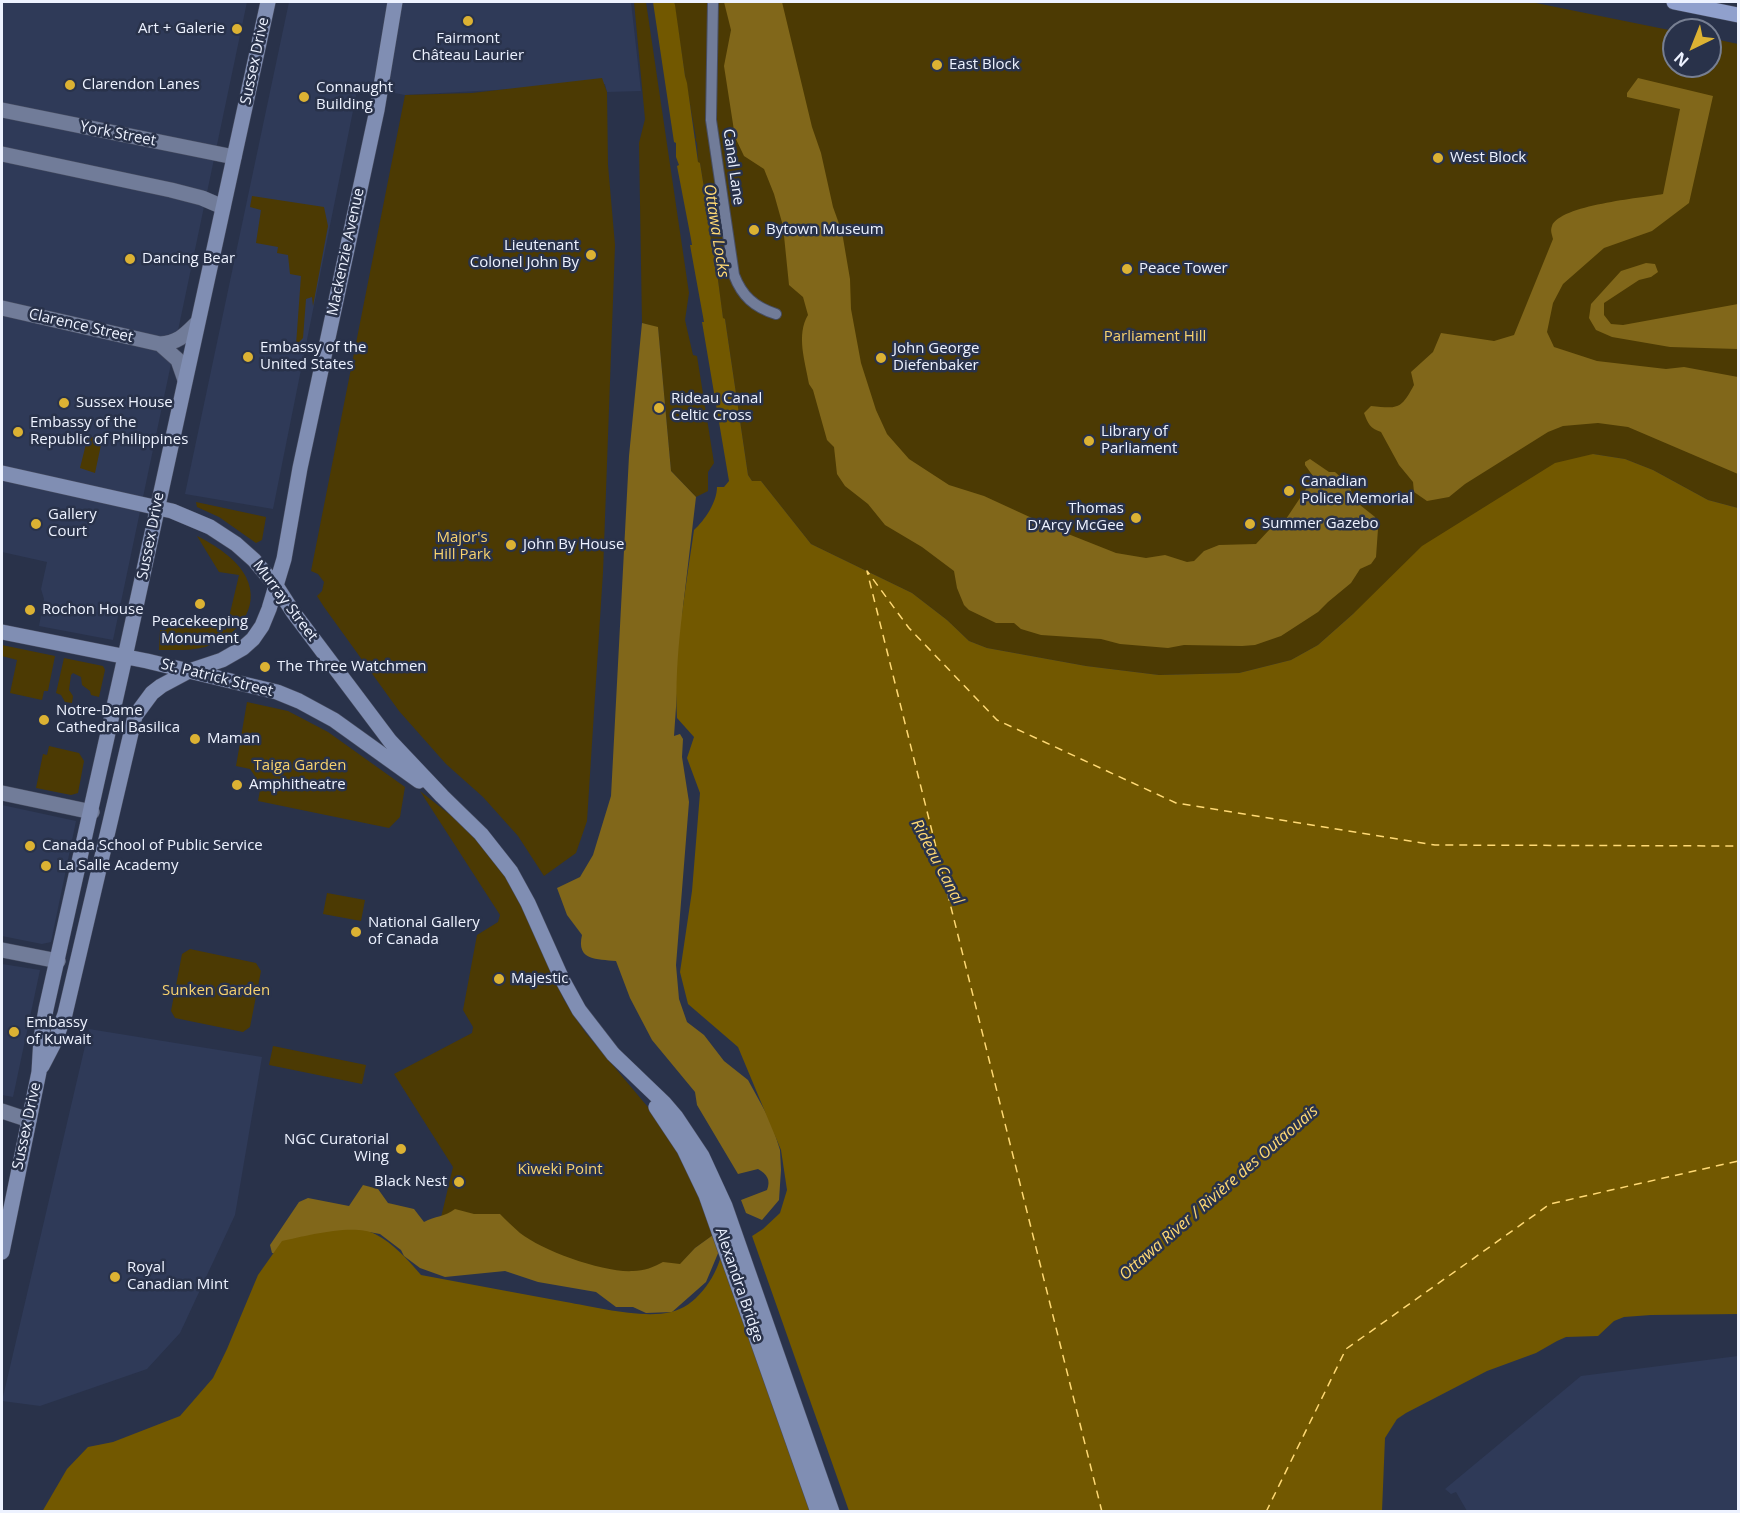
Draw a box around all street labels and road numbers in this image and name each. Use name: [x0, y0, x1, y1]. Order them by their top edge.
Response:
street label: Sussex Drive: [237, 16, 273, 106]
street label: York Street: [78, 118, 158, 150]
street label: Canal Lane: [719, 128, 747, 206]
street label: Mackenzie Avenue: [324, 187, 368, 317]
street label: Clarence Street: [27, 305, 135, 347]
street label: Sussex Drive: [134, 491, 168, 581]
street label: Murray Street: [249, 557, 321, 645]
street label: St. Patrick Street: [159, 655, 275, 701]
street label: Sussex Drive: [9, 1081, 45, 1171]
street label: Alexandra Bridge: [711, 1225, 767, 1345]

